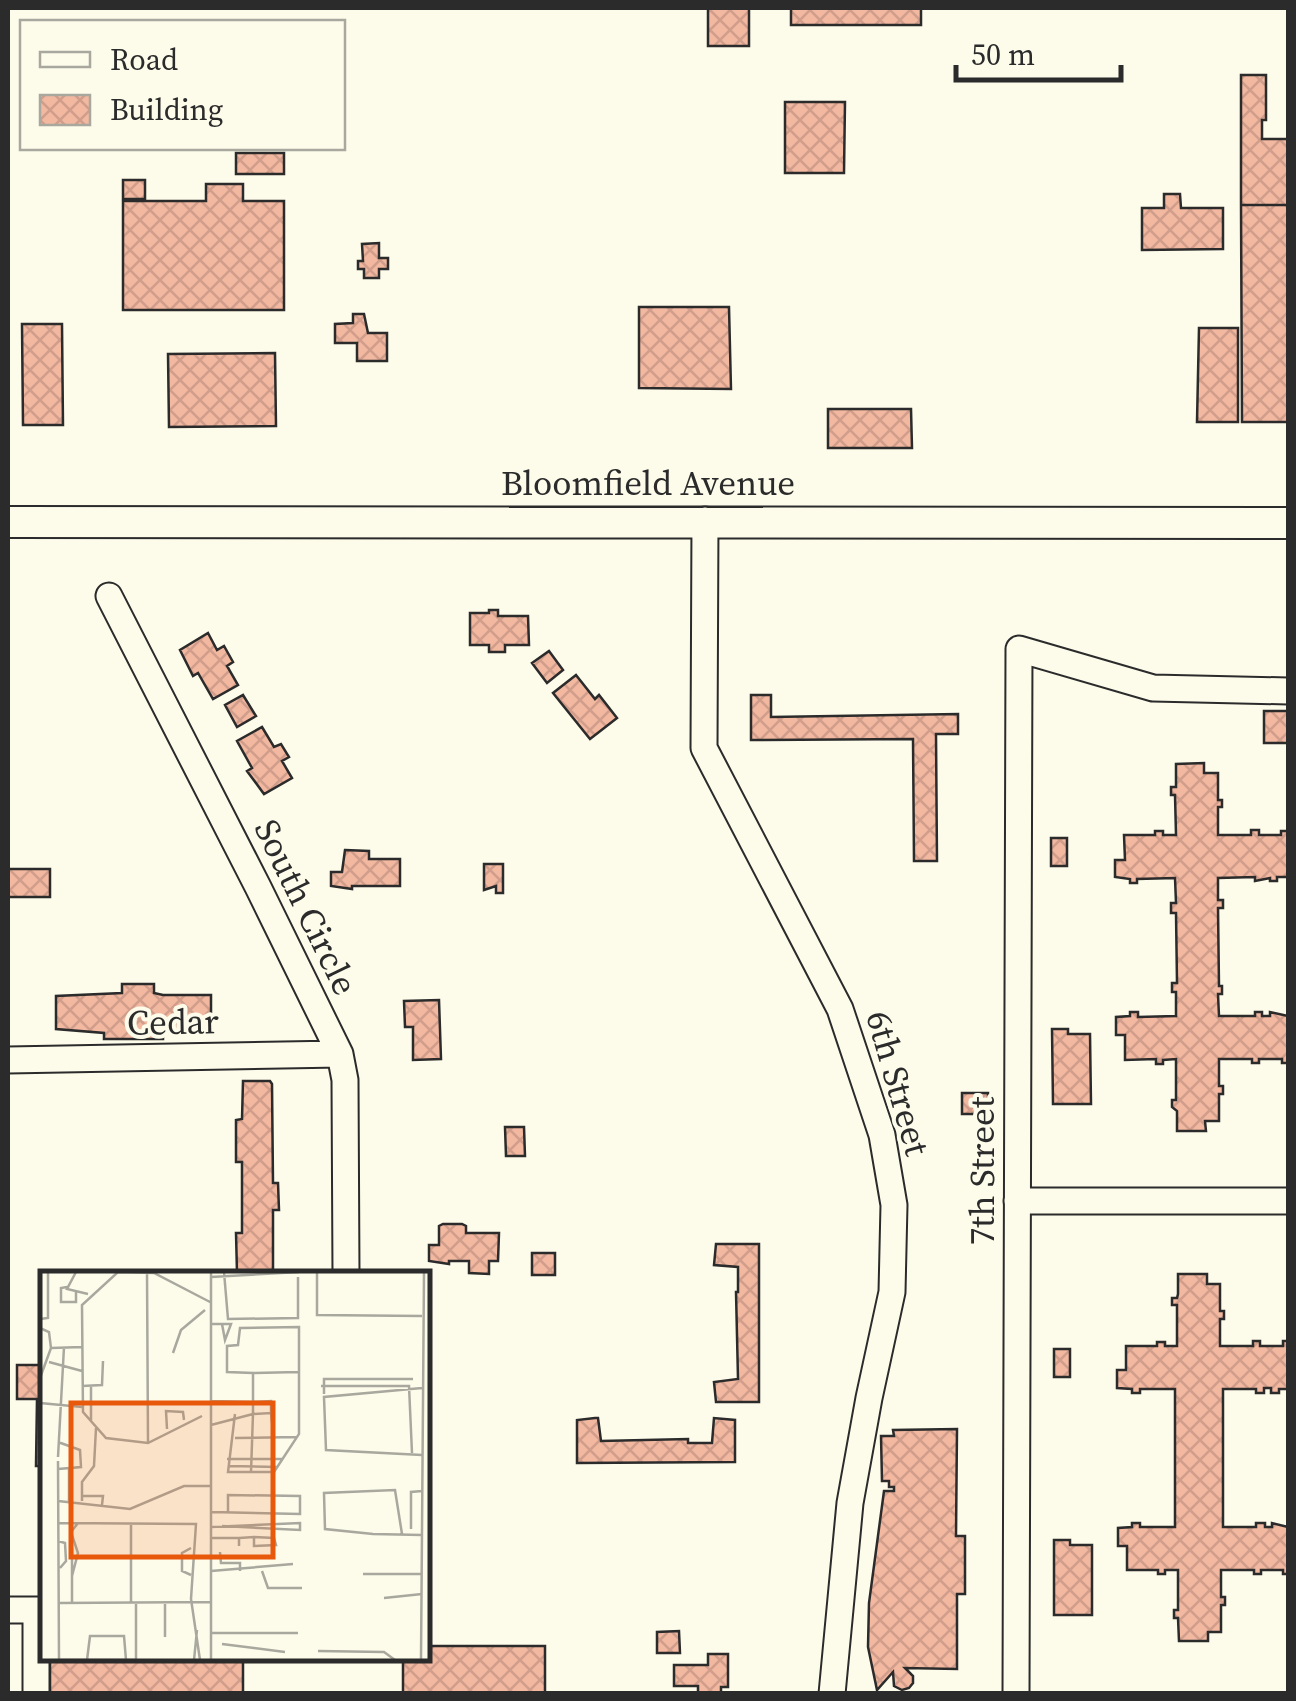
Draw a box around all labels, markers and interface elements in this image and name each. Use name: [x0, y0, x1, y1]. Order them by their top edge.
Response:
legend: [20, 20, 345, 150]
scale bar: [956, 20, 1121, 82]
text: 50 m: [971, 34, 1035, 75]
text: Road: [110, 39, 178, 80]
text: Building: [110, 89, 223, 130]
street label: Bloomfield Avenue: [501, 459, 795, 507]
street label: South Circle: [243, 811, 369, 1003]
street label: Cedar: [127, 997, 220, 1047]
street label: 6th Street: [854, 1005, 942, 1162]
street label: 7th Street: [958, 1096, 1006, 1245]
inset map: [40, 1271, 430, 1661]

